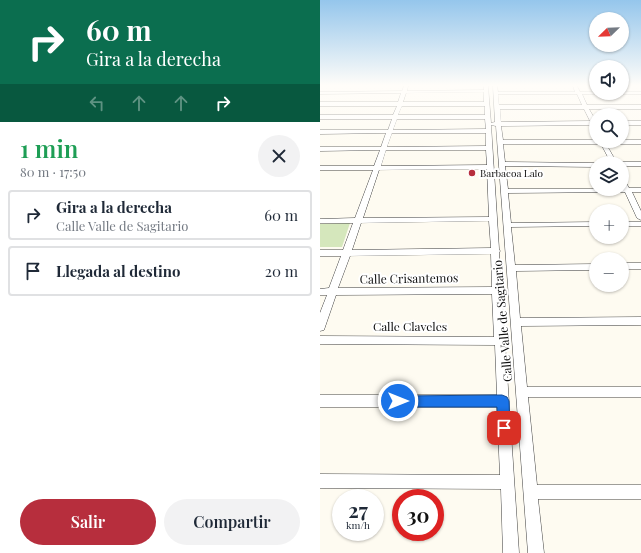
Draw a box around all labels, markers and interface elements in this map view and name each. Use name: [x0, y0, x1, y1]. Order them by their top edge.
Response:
text: 60 m: [86, 11, 152, 48]
north arrow: [589, 12, 629, 52]
map controls: [589, 12, 629, 292]
icon: right: [20, 16, 72, 68]
text: Gira a la derecha: [86, 47, 221, 71]
button: sound: [589, 60, 629, 100]
icon: left: [86, 92, 108, 114]
icon: ahead: [128, 92, 150, 114]
icon: ahead: [170, 92, 192, 114]
icon: right: [212, 92, 234, 114]
button: search: [589, 108, 629, 148]
text: 1 min: [20, 132, 78, 164]
button: close: [258, 135, 300, 177]
button: layers: [589, 156, 629, 196]
text: 80 m · 17:50: [20, 163, 86, 180]
place label: Barbacoa Lalo: [480, 166, 543, 180]
marker: Barbacoa Lalo: [467, 168, 477, 178]
text: Gira a la derecha: [56, 197, 172, 217]
icon: right: [22, 204, 44, 226]
button: +: [589, 204, 629, 244]
text: 60 m: [264, 205, 298, 225]
text: Calle Valle de Sagitario: [56, 217, 188, 234]
button: −: [589, 252, 629, 292]
street label: Calle Valle de Sagitario: [489, 259, 515, 383]
icon: arrive: [22, 260, 44, 282]
text: Llegada al destino: [56, 261, 180, 281]
text: 20 m: [265, 261, 298, 281]
street label: Calle Crisantemos: [360, 269, 458, 287]
street label: Calle Claveles: [373, 318, 447, 334]
position arrow: [377, 380, 419, 422]
pin: [487, 411, 521, 445]
icon: arrive: [493, 417, 515, 439]
speed limit sign: 30: [392, 489, 444, 541]
text: 27: [348, 496, 368, 523]
button: Salir: [20, 499, 156, 545]
button: Compartir: [164, 499, 300, 545]
text: km/h: [346, 518, 370, 532]

